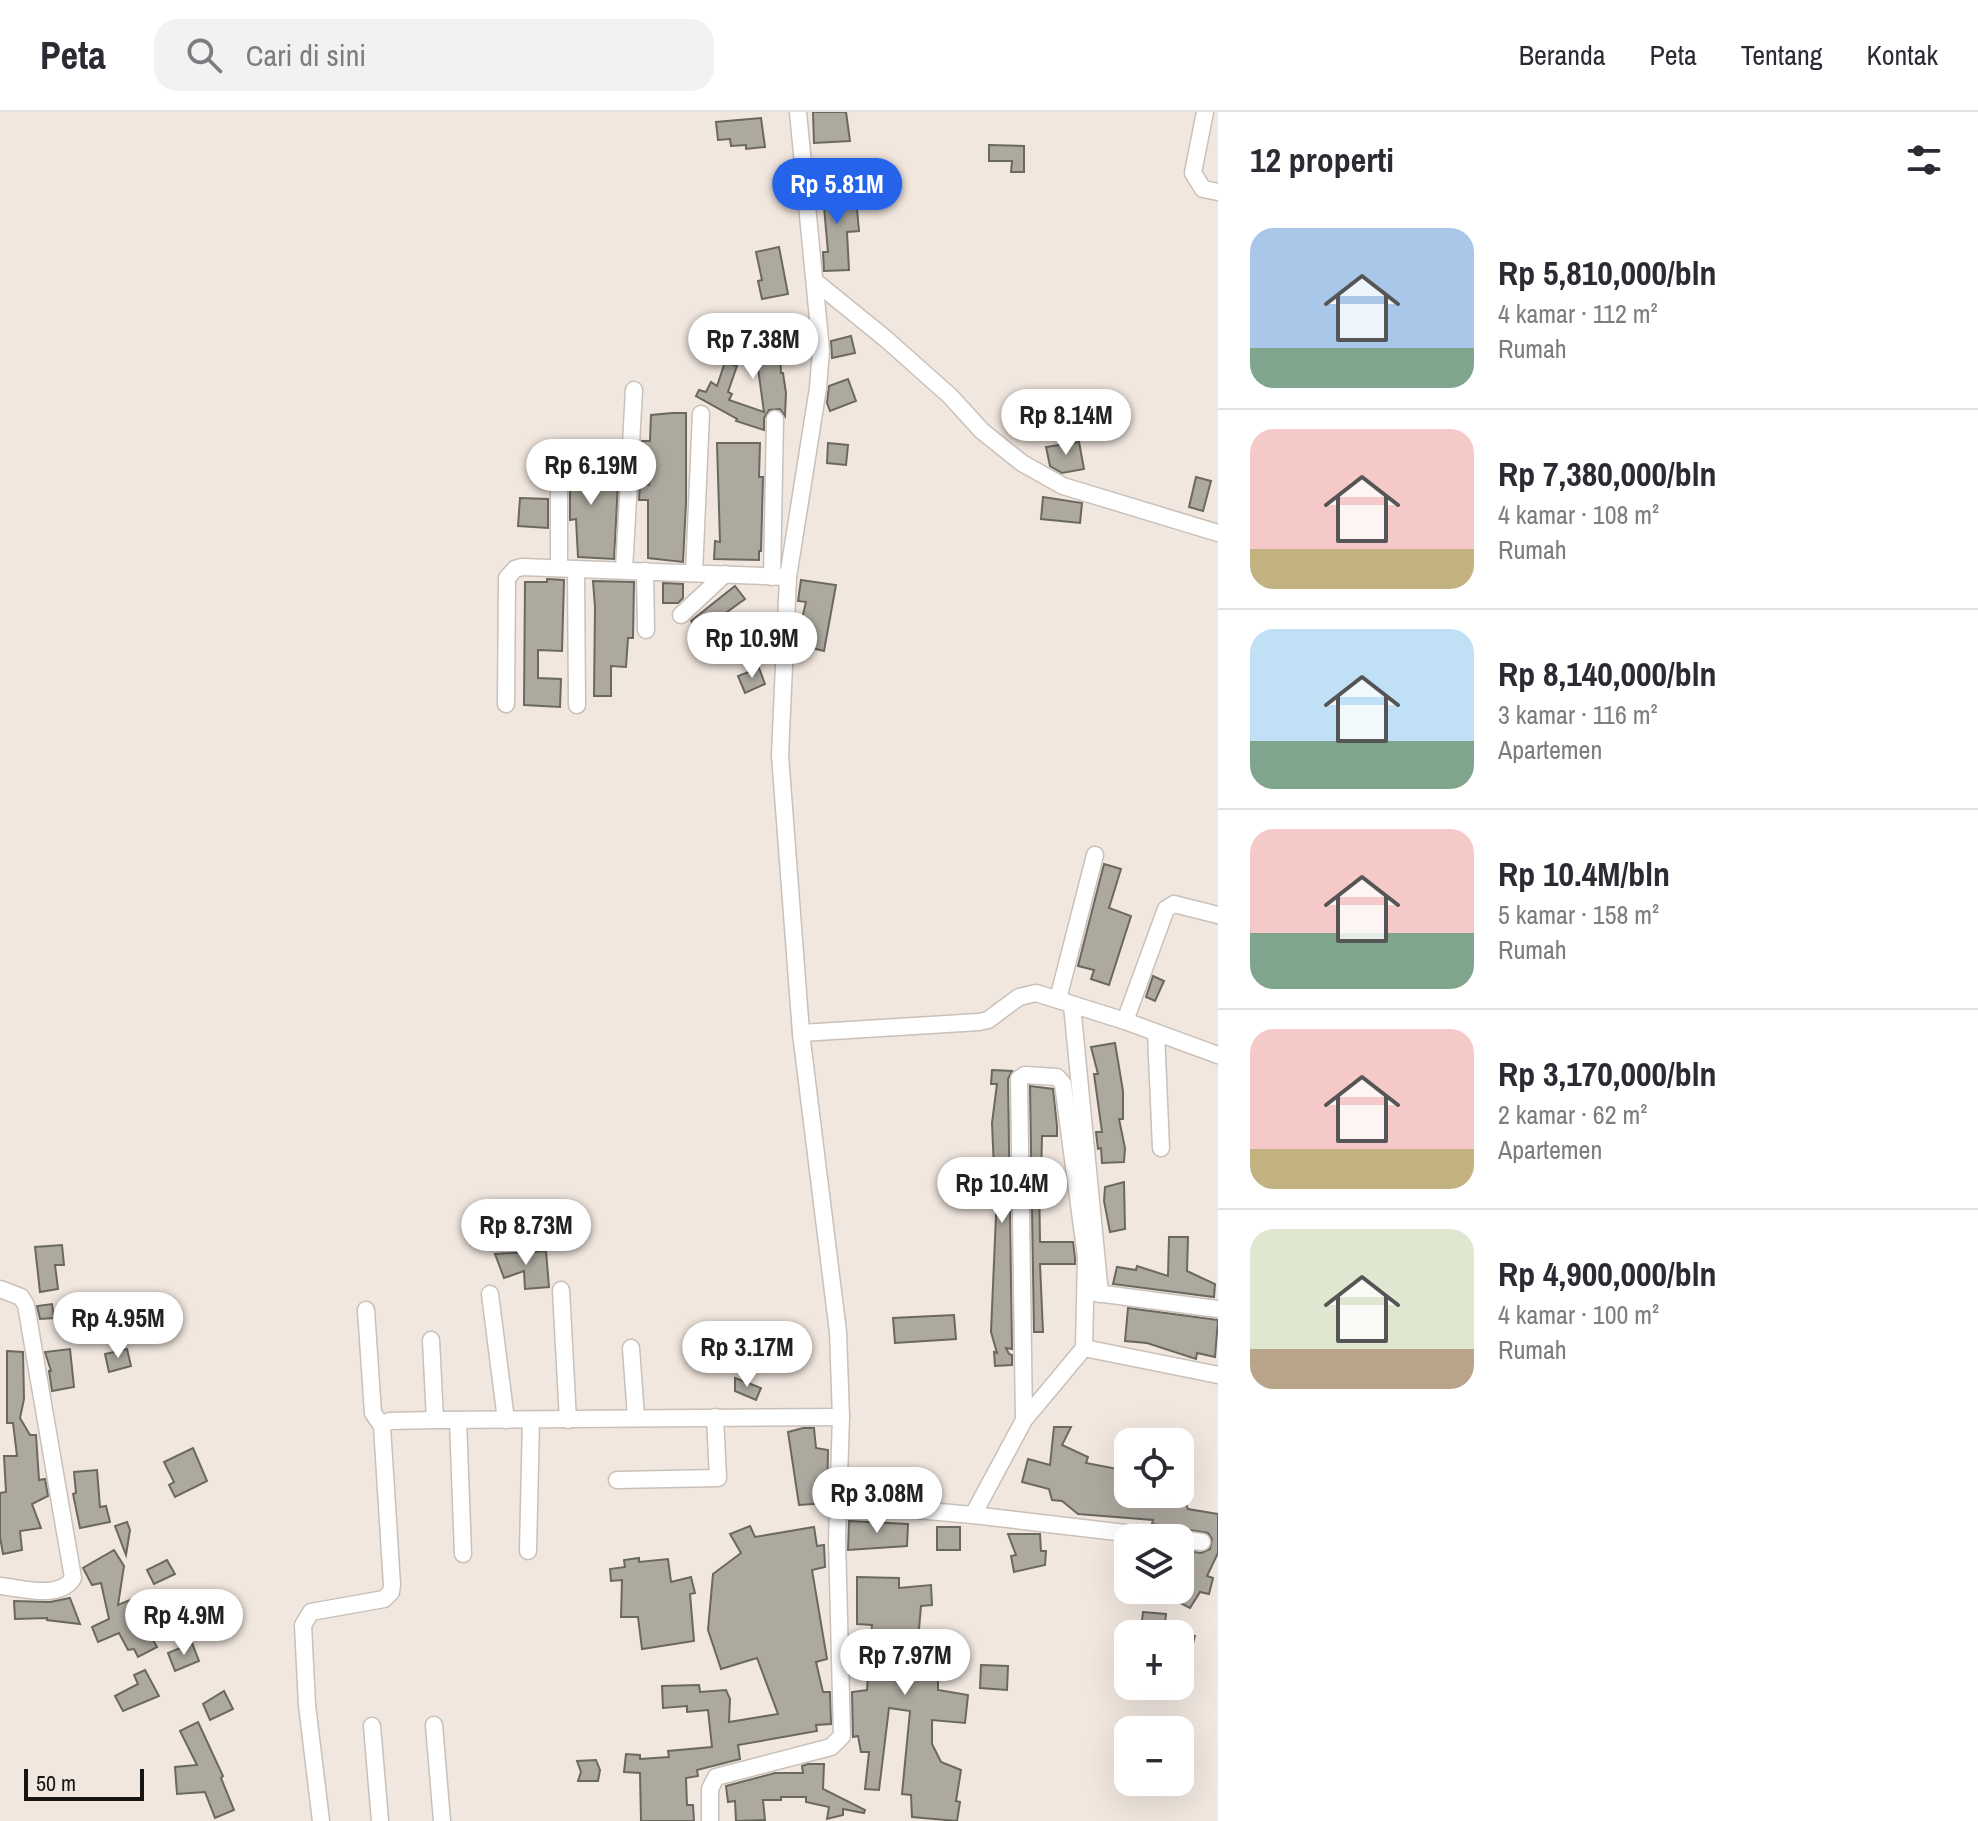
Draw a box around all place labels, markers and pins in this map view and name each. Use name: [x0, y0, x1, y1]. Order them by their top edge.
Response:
pin: Rp 5.81M: [754, 158, 920, 226]
pin: Rp 7.38M: [670, 313, 836, 381]
pin: Rp 8.14M: [983, 389, 1149, 457]
pin: Rp 6.19M: [508, 439, 674, 507]
pin: Rp 10.9M: [669, 612, 835, 680]
pin: Rp 10.4M: [919, 1157, 1085, 1225]
pin: Rp 8.73M: [443, 1199, 609, 1267]
pin: Rp 4.95M: [35, 1292, 201, 1360]
pin: Rp 3.17M: [664, 1321, 830, 1389]
pin: Rp 3.08M: [794, 1467, 960, 1535]
pin: Rp 4.9M: [110, 1589, 258, 1657]
pin: Rp 7.97M: [822, 1629, 988, 1697]

